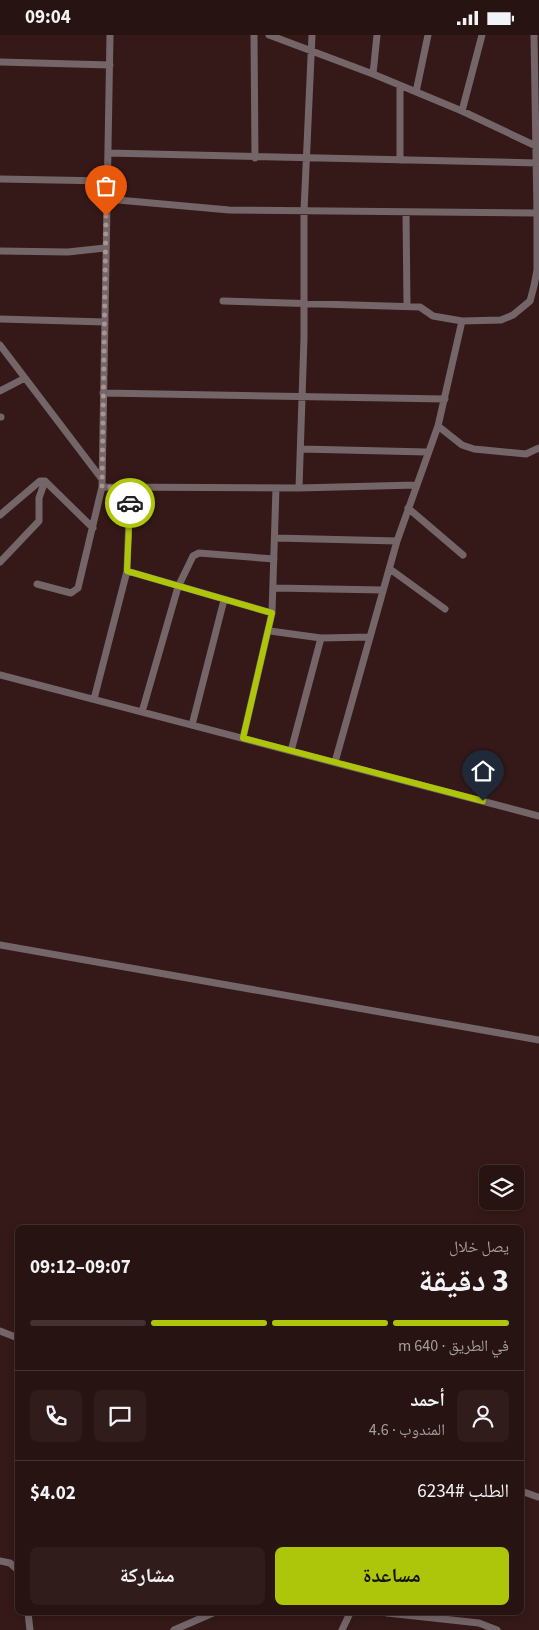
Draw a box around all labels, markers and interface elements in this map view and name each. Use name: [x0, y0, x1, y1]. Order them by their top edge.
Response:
text: 09:04: [25, 4, 71, 31]
pin: [85, 165, 127, 216]
icon: bag: [92, 172, 120, 200]
courier: [105, 478, 155, 528]
icon: car: [116, 489, 144, 517]
pin: [462, 750, 504, 801]
icon: home: [469, 757, 497, 785]
map controls: [479, 1165, 524, 1210]
button: layers: [479, 1165, 524, 1210]
text: يصل خلال: [449, 1236, 509, 1258]
text: 09:07–09:12: [30, 1254, 131, 1281]
text: 3 دقيقة: [418, 1258, 509, 1304]
text: في الطريق · 640 m: [398, 1335, 509, 1357]
text: أحمد: [410, 1387, 445, 1414]
button: phone: [30, 1390, 82, 1442]
button: chat: [94, 1390, 146, 1442]
button: person: [457, 1390, 509, 1442]
text: المندوب · 4.6: [369, 1419, 445, 1441]
text: الطلب #6234: [417, 1478, 509, 1505]
text: $4.02: [30, 1480, 76, 1507]
button: مشاركة: [30, 1547, 265, 1605]
button: مساعدة: [275, 1547, 509, 1605]

